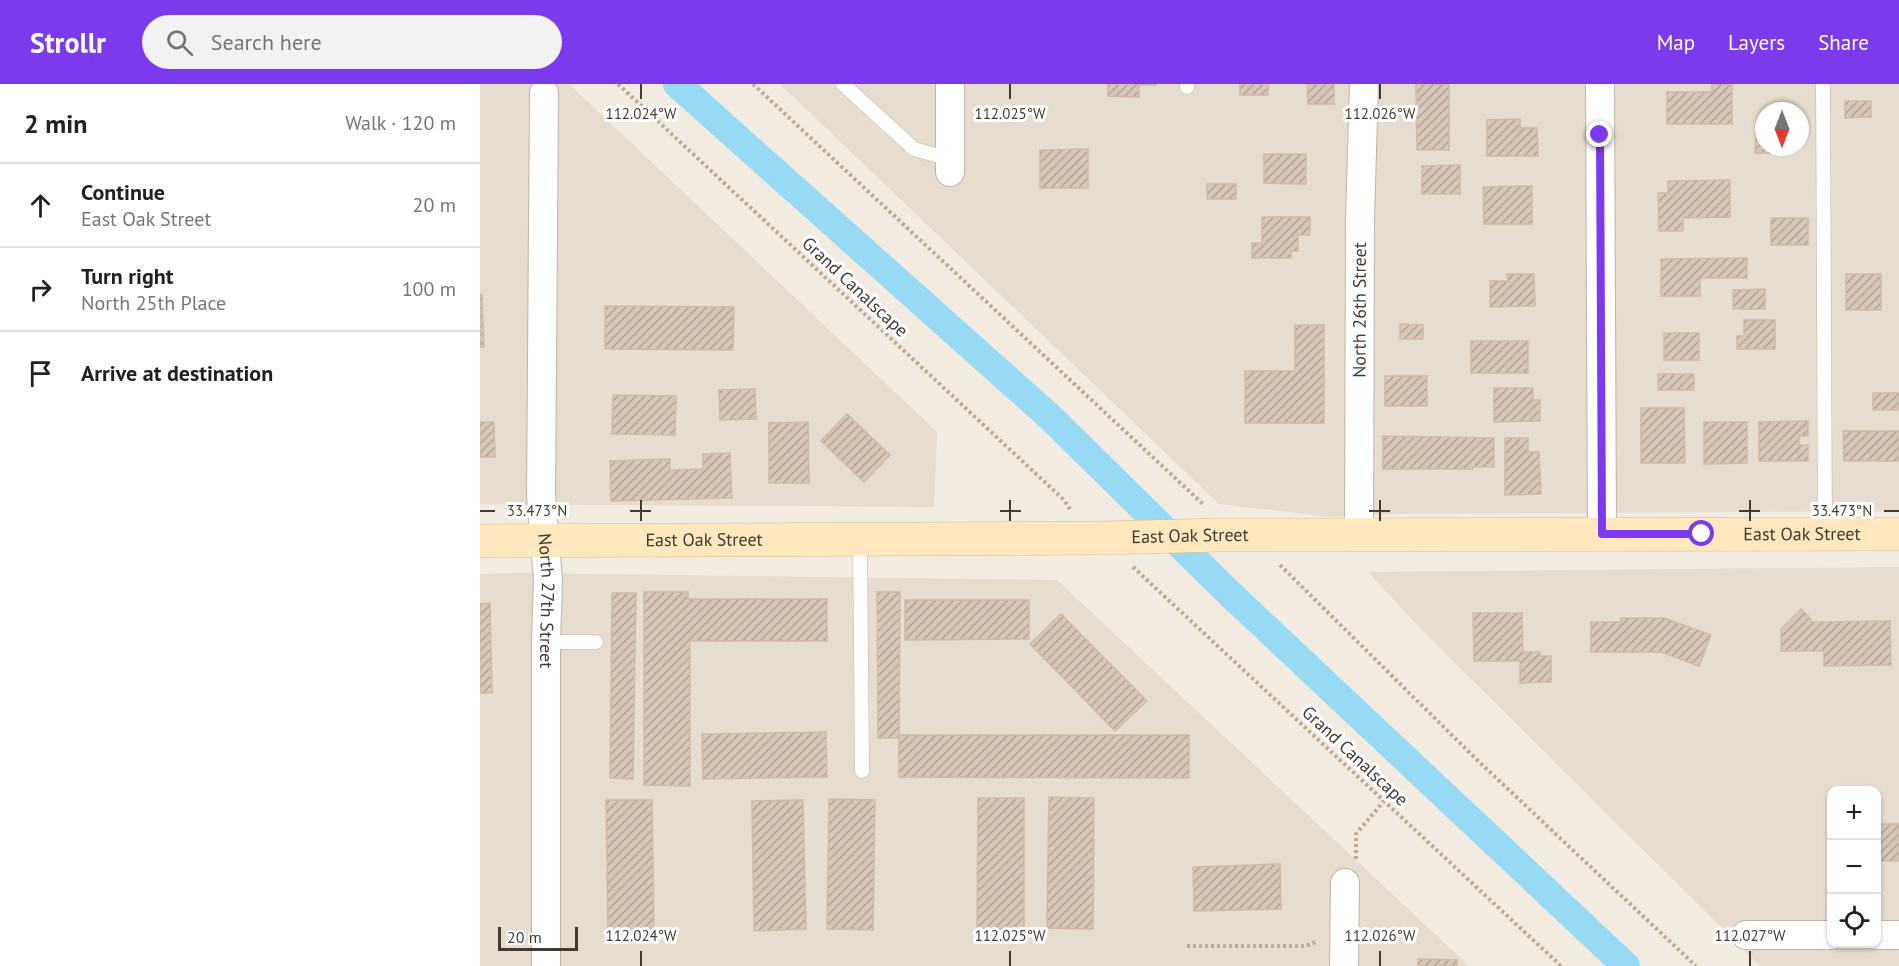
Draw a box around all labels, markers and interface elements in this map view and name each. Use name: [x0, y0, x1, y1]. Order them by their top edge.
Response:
search box: [142, 15, 562, 69]
text: Strollr: [30, 24, 106, 61]
icon: search: [163, 26, 196, 59]
text: Search here: [211, 28, 322, 56]
text: Map: [1657, 29, 1695, 56]
text: Layers: [1728, 29, 1785, 56]
text: Share: [1818, 29, 1869, 56]
north arrow: [1755, 102, 1809, 156]
text: 112.024°W: [605, 104, 677, 123]
text: 112.025°W: [974, 104, 1046, 123]
text: 112.026°W: [1344, 104, 1416, 123]
text: 2 min: [24, 107, 87, 140]
text: Walk · 120 m: [345, 110, 456, 136]
route end: [1586, 121, 1612, 147]
text: Continue: [81, 178, 165, 206]
icon: ahead: [24, 189, 57, 222]
text: 20 m: [413, 192, 456, 218]
text: East Oak Street: [81, 206, 211, 232]
street label: Grand Canalscape: [797, 232, 913, 342]
street label: North 26th Street: [1347, 242, 1371, 378]
text: Turn right: [81, 262, 173, 290]
icon: right: [24, 273, 57, 306]
text: 100 m: [402, 276, 456, 302]
text: North 25th Place: [81, 290, 226, 316]
icon: arrive: [24, 357, 57, 390]
text: Arrive at destination: [81, 359, 273, 387]
text: 33.473°N: [507, 501, 567, 520]
text: 33.473°N: [1812, 501, 1872, 520]
route start: [1688, 520, 1714, 546]
street label: East Oak Street: [1743, 522, 1861, 545]
street label: East Oak Street: [1131, 523, 1249, 548]
street label: East Oak Street: [645, 528, 763, 551]
street label: North 27th Street: [533, 532, 560, 668]
street label: Grand Canalscape: [1297, 701, 1413, 811]
map controls: [1827, 786, 1881, 948]
button: +: [1827, 786, 1881, 840]
button: −: [1827, 840, 1881, 894]
button: locate: [1827, 894, 1881, 948]
scale bar: [498, 924, 578, 952]
text: 112.024°W: [605, 926, 677, 945]
text: 112.025°W: [974, 926, 1046, 945]
text: 112.026°W: [1344, 926, 1416, 945]
text: 112.027°W: [1714, 926, 1786, 945]
text: 20 m: [507, 927, 542, 947]

